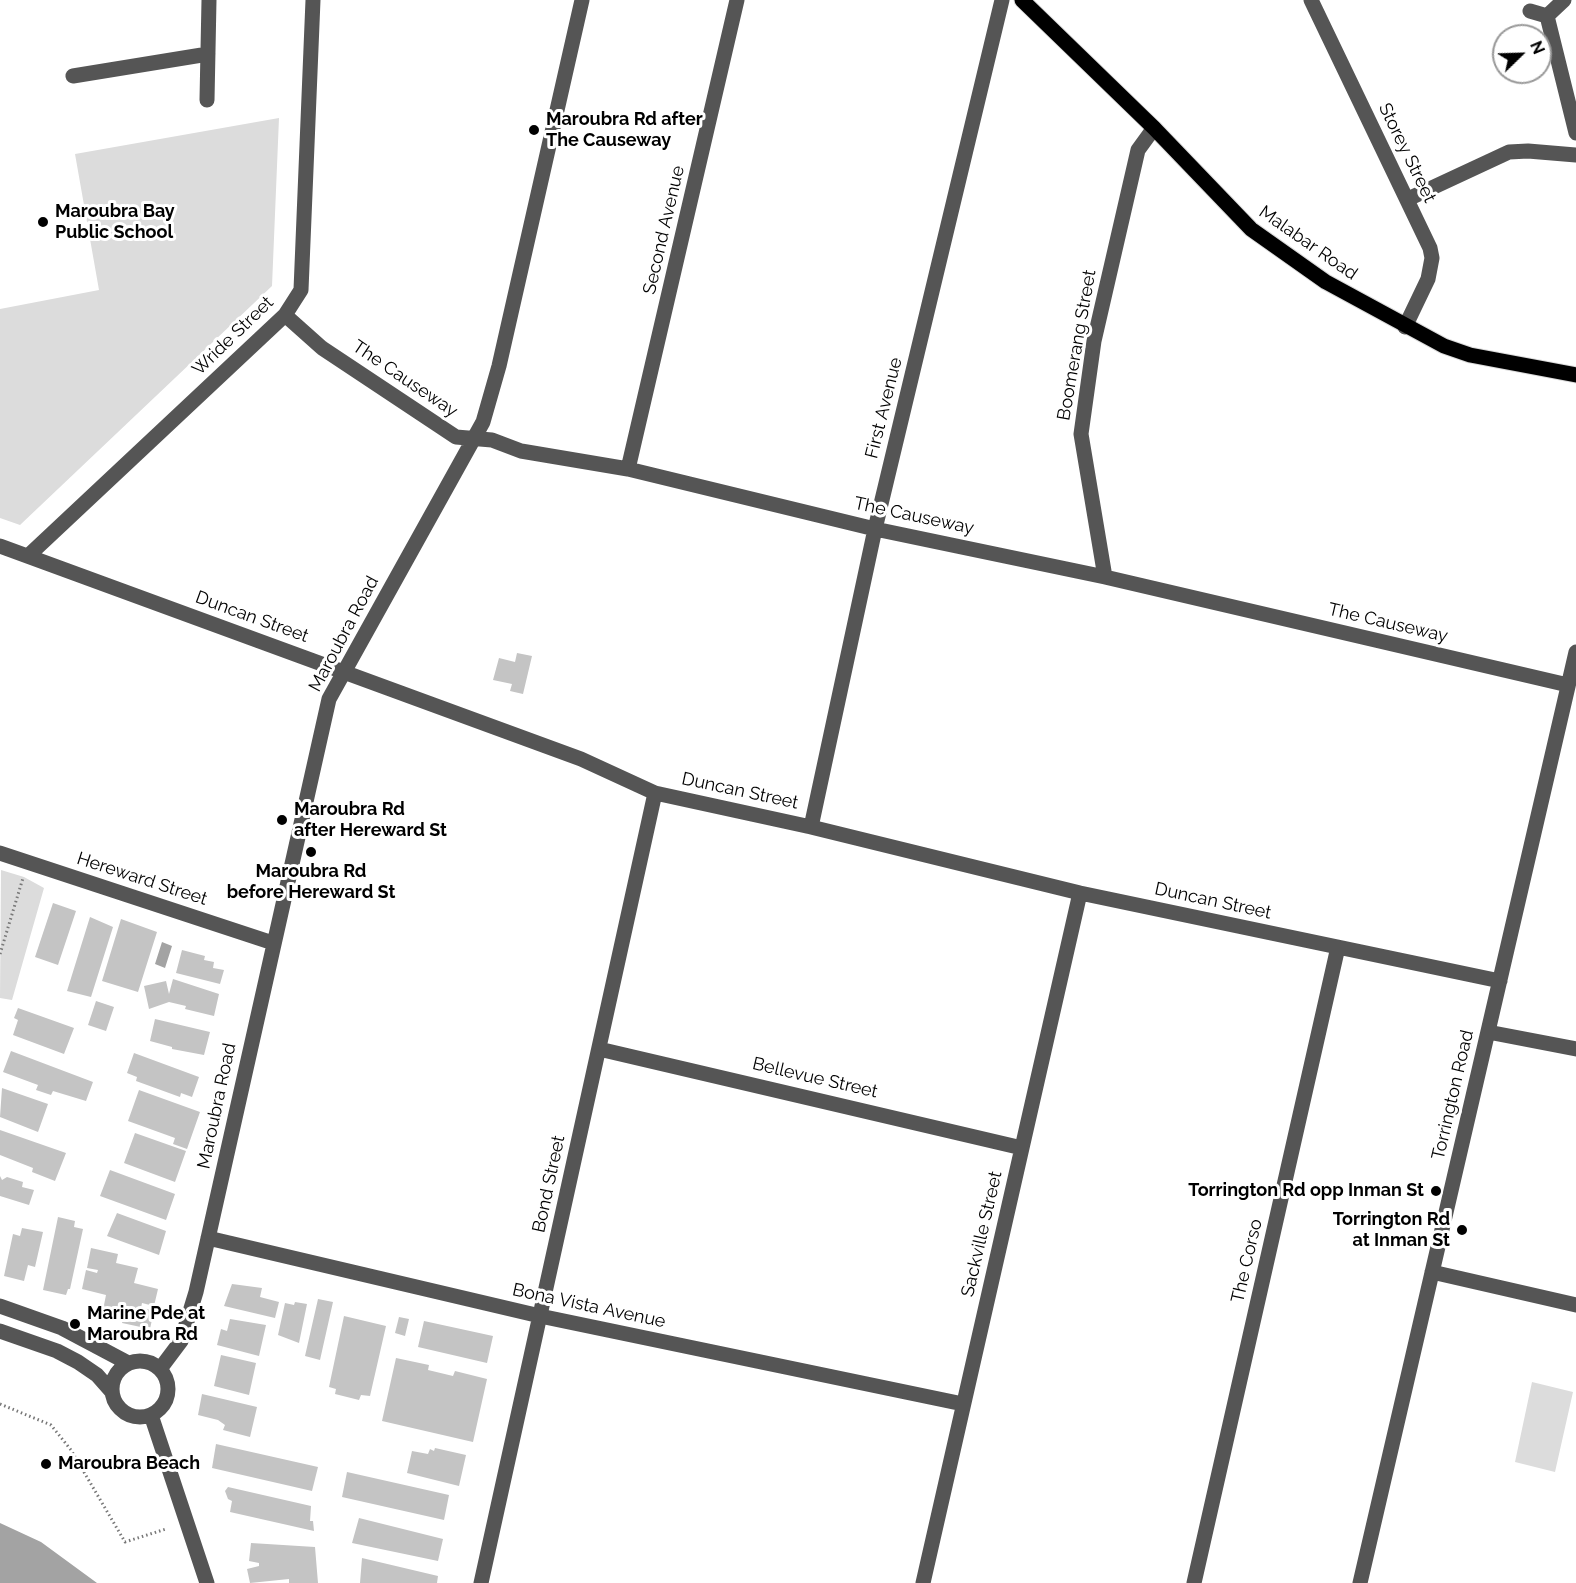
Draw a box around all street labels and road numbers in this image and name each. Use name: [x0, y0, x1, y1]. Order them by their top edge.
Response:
street label: Storey Street: [1374, 100, 1440, 206]
street label: Second Avenue: [639, 164, 689, 296]
street label: Malabar Road: [1255, 201, 1361, 285]
street label: Boomerang Street: [1053, 268, 1101, 422]
street label: Wride Street: [188, 292, 278, 380]
street label: The Causeway: [348, 336, 462, 422]
street label: First Avenue: [861, 355, 907, 461]
street label: The Causeway: [852, 493, 976, 539]
street label: Maroubra Road: [304, 572, 384, 696]
street label: Duncan Street: [193, 587, 311, 647]
street label: The Causeway: [1326, 599, 1450, 647]
street label: Duncan Street: [680, 768, 800, 814]
street label: Hereward Street: [74, 848, 210, 910]
street label: Duncan Street: [1153, 878, 1273, 924]
street label: Torrington Road: [1428, 1028, 1478, 1162]
street label: Maroubra Road: [193, 1041, 241, 1171]
street label: Bellevue Street: [750, 1053, 880, 1103]
street label: Bond Street: [528, 1133, 570, 1235]
street label: Sackville Street: [957, 1169, 1007, 1299]
street label: The Corso: [1227, 1217, 1267, 1305]
street label: Bona Vista Avenue: [510, 1279, 668, 1333]

